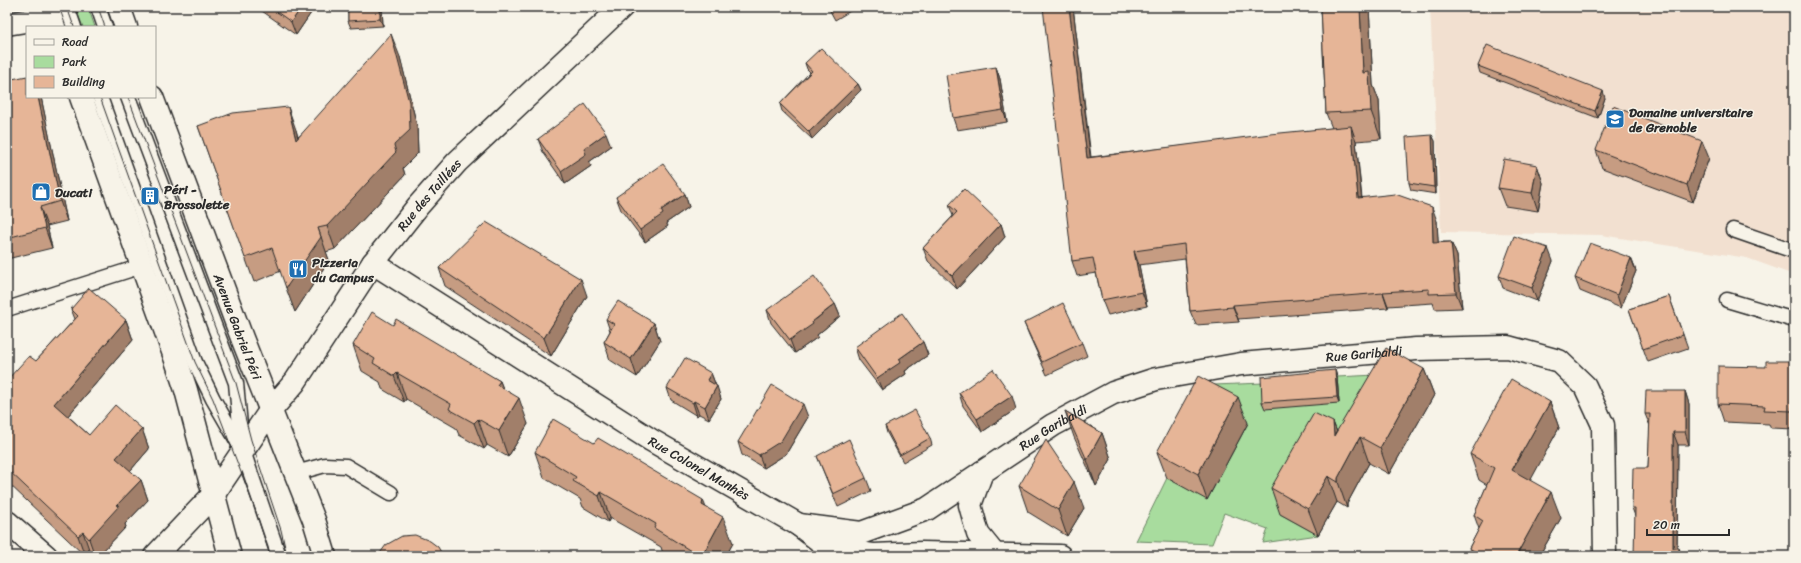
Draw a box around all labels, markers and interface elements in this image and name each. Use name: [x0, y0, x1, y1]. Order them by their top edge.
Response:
legend: [26, 26, 156, 98]
text: Road: [62, 31, 89, 53]
text: Park: [62, 51, 87, 73]
text: Building: [62, 71, 105, 93]
place label: Domaine universitaire de Grenoble: [1629, 101, 1753, 139]
school or university icon: Domaine universitaire de Grenoble: [1604, 108, 1626, 130]
street label: Rue des Taillées: [391, 153, 467, 236]
place label: Péri - Brossolette: [164, 178, 230, 216]
shop icon: Ducati: [30, 181, 52, 203]
place label: Ducati: [55, 181, 93, 204]
building icon: Péri - Brossolette: [139, 185, 161, 207]
place label: Pizzeria du Campus: [312, 251, 375, 289]
restaurant icon: Pizzeria du Campus: [287, 258, 309, 280]
street label: Avenue Gabriel Péri: [207, 269, 269, 383]
street label: Rue Garibaldi: [1325, 339, 1403, 368]
street label: Rue Garibaldi: [1014, 397, 1091, 456]
street label: Rue Colonel Manhès: [644, 429, 755, 506]
scale bar: [1647, 511, 1729, 537]
text: 20 m: [1653, 514, 1680, 536]

